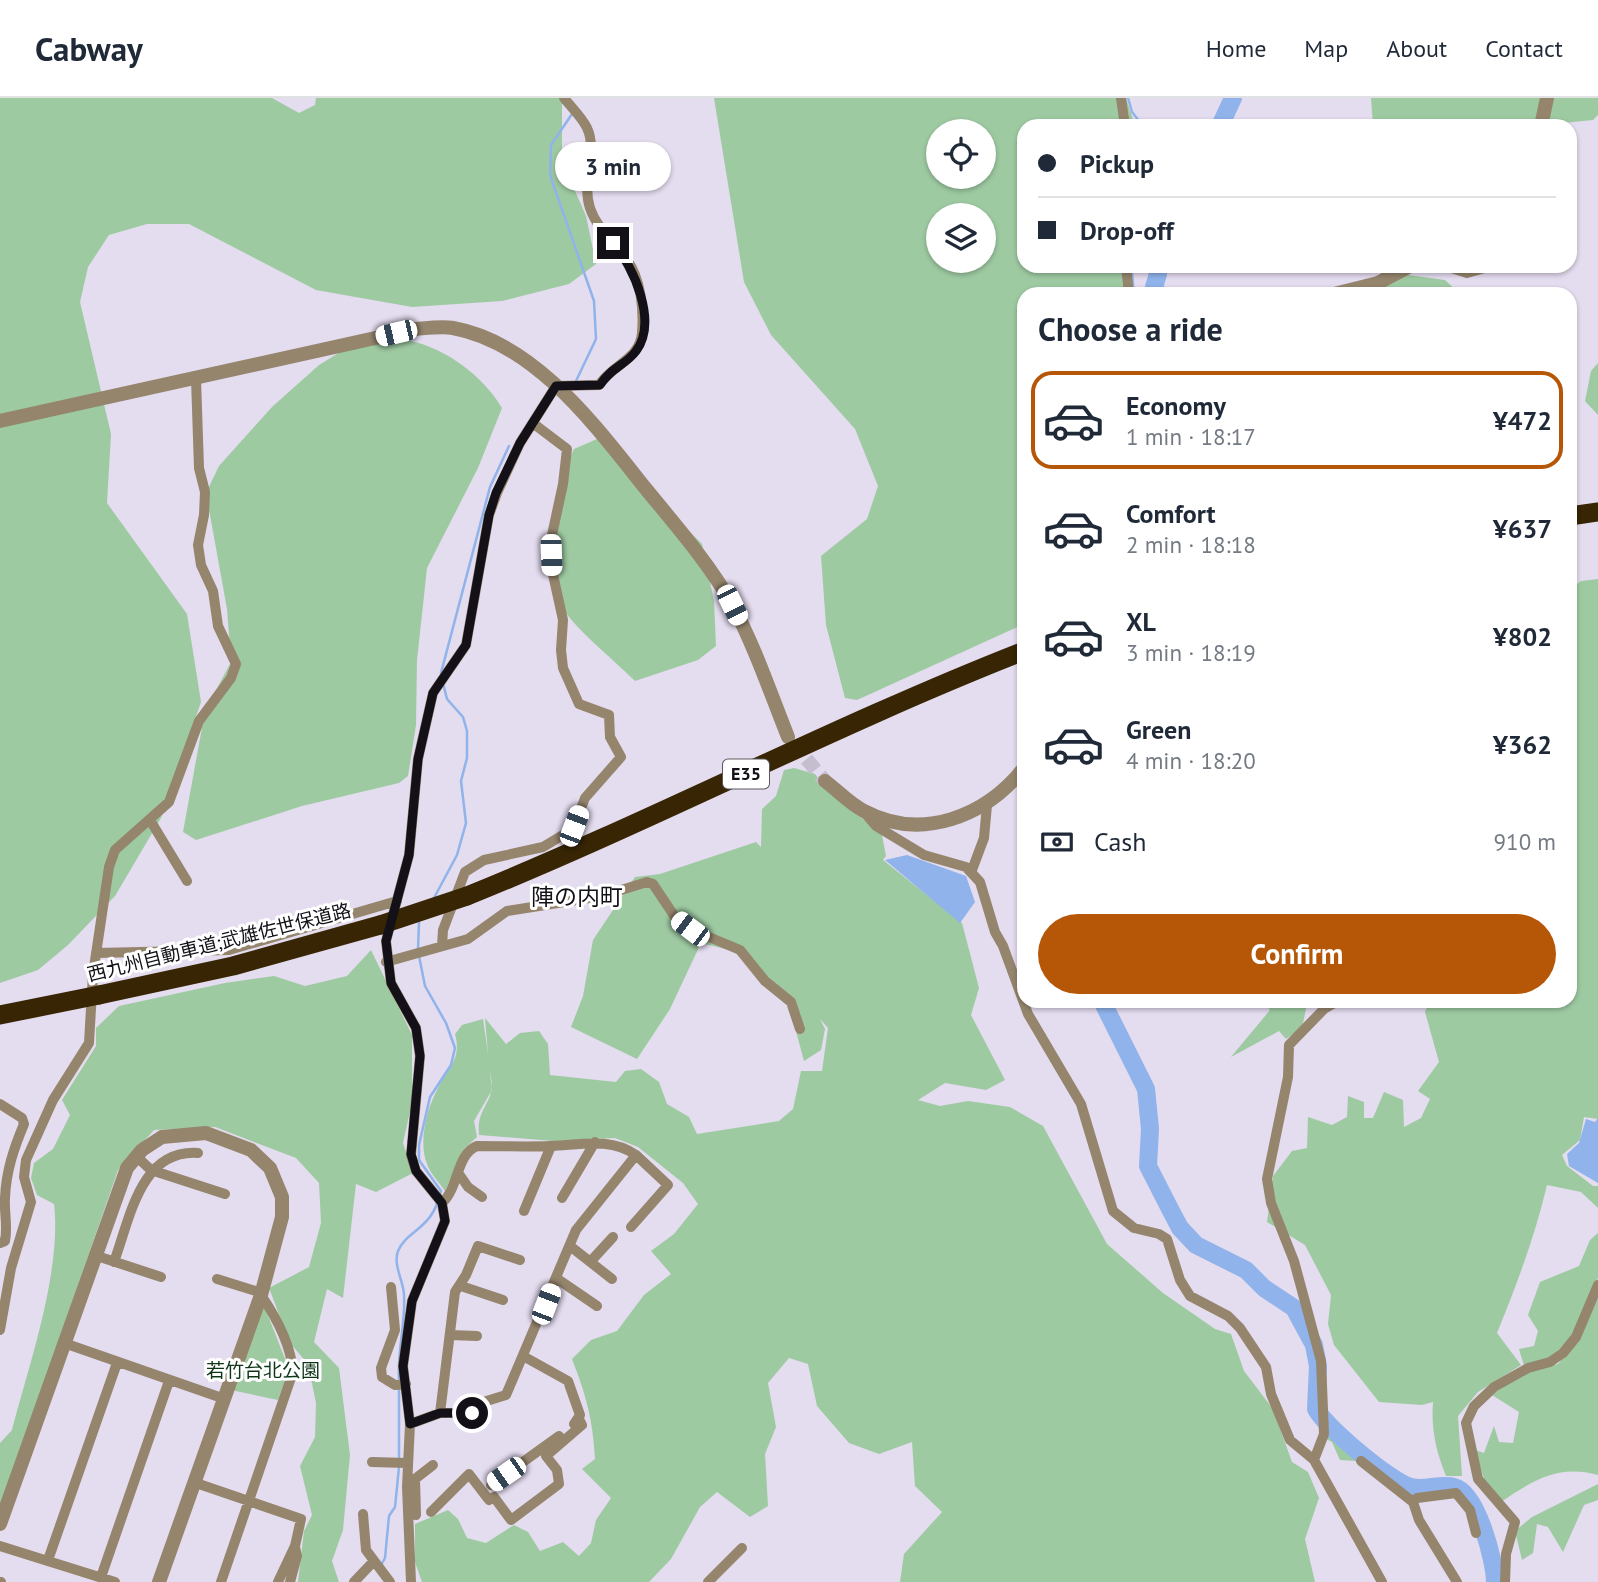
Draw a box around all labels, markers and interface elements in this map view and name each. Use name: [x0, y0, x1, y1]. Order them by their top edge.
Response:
text: Cabway: [35, 27, 143, 70]
text: Home: [1206, 33, 1266, 64]
text: Map: [1304, 33, 1348, 64]
text: About: [1386, 33, 1447, 64]
text: Contact: [1485, 33, 1563, 64]
map controls: [926, 119, 996, 273]
button: locate: [926, 119, 996, 189]
callout: 3 min: [555, 142, 671, 190]
text: Pickup: [1080, 147, 1154, 180]
text: 3 min: [585, 152, 641, 181]
button: layers: [926, 203, 996, 273]
text: Drop-off: [1080, 214, 1174, 247]
route end: [597, 227, 629, 259]
text: Choose a ride: [1038, 308, 1223, 350]
car: [374, 318, 419, 348]
icon: car: [1042, 389, 1105, 452]
text: Economy: [1126, 389, 1226, 422]
text: ¥472: [1493, 404, 1552, 437]
text: 1 min · 18:17: [1126, 422, 1256, 451]
icon: car: [1042, 497, 1105, 560]
text: Comfort: [1126, 497, 1216, 530]
text: ¥637: [1493, 512, 1552, 545]
text: 2 min · 18:18: [1126, 530, 1256, 559]
car: [540, 534, 563, 576]
car: [714, 582, 751, 628]
icon: car: [1042, 605, 1105, 668]
text: XL: [1126, 605, 1156, 638]
text: ¥802: [1493, 620, 1552, 653]
text: 3 min · 18:19: [1126, 638, 1256, 667]
icon: car: [1042, 713, 1105, 776]
text: Green: [1126, 713, 1191, 746]
text: ¥362: [1493, 728, 1552, 761]
text: 4 min · 18:20: [1126, 746, 1256, 775]
road number: E35: [723, 760, 769, 788]
car: [557, 803, 592, 849]
icon: cash: [1038, 823, 1076, 861]
text: Cash: [1094, 825, 1146, 858]
text: 910 m: [1494, 827, 1556, 856]
district label: 陣の内町: [531, 882, 623, 911]
street label: 西九州自動車道;武雄佐世保道路: [85, 898, 353, 986]
car: [667, 908, 714, 950]
button: Confirm: [1038, 914, 1556, 994]
car: [529, 1281, 564, 1327]
park label: 若竹台北公園: [206, 1358, 320, 1382]
route start: [456, 1397, 488, 1429]
car: [483, 1453, 530, 1495]

